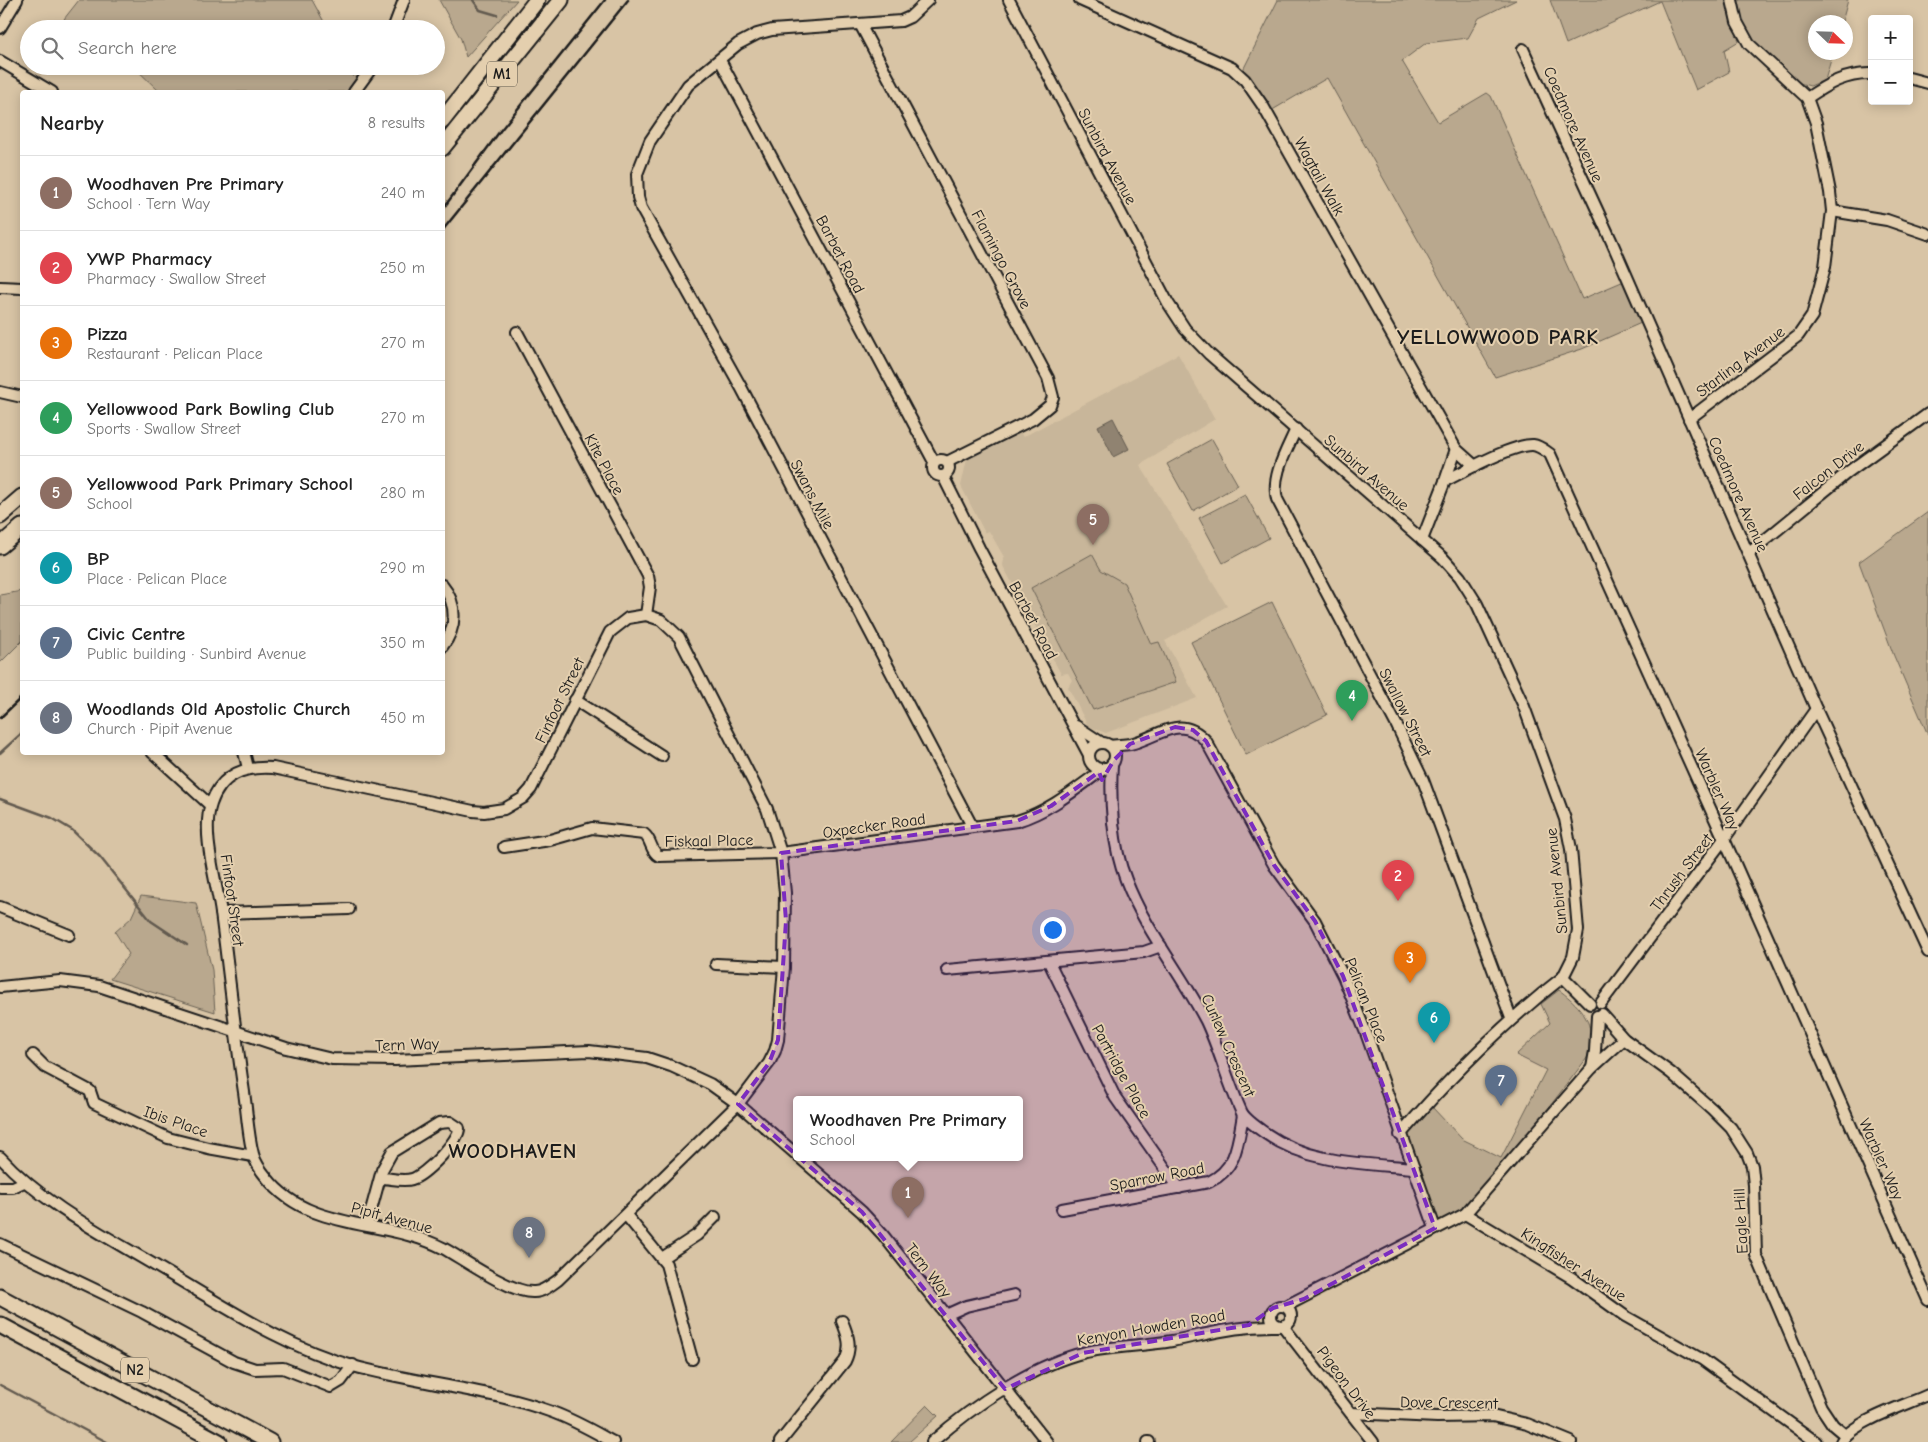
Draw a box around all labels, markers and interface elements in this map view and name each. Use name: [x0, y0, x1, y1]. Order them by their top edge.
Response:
north arrow: [1808, 15, 1853, 60]
map controls: [1868, 15, 1913, 105]
button: +: [1868, 15, 1913, 60]
search box: [20, 20, 445, 75]
icon: search: [38, 34, 66, 62]
text: Search here: [78, 37, 177, 59]
button: −: [1868, 60, 1913, 105]
road number: M1: [487, 62, 517, 86]
street label: Coedmore Avenue: [1540, 64, 1607, 185]
street label: Sunbird Avenue: [1074, 105, 1140, 208]
text: Nearby: [40, 111, 104, 135]
text: 8 results: [368, 114, 425, 132]
street label: Wagtail Walk: [1290, 134, 1348, 219]
text: Woodhaven Pre Primary: [87, 173, 283, 195]
text: 1: [53, 184, 59, 202]
text: 240 m: [381, 184, 425, 202]
text: School · Tern Way: [87, 195, 210, 213]
street label: Flamingo Grove: [968, 207, 1035, 312]
street label: Barbet Road: [812, 212, 868, 296]
text: YWP Pharmacy: [87, 248, 212, 270]
text: 2: [52, 259, 60, 277]
text: 250 m: [380, 259, 425, 277]
text: Pharmacy · Swallow Street: [87, 270, 266, 288]
text: Pizza: [87, 323, 128, 345]
street label: Starling Avenue: [1693, 323, 1788, 401]
district label: YELLOWWOOD PARK: [1397, 325, 1599, 349]
text: 3: [52, 334, 60, 352]
text: 270 m: [381, 334, 425, 352]
text: Restaurant · Pelican Place: [87, 345, 263, 363]
text: Yellowwood Park Bowling Club: [87, 398, 334, 420]
text: 4: [52, 409, 60, 427]
text: 270 m: [381, 409, 425, 427]
text: Sports · Swallow Street: [87, 420, 241, 438]
street label: Kite Place: [581, 431, 628, 498]
street label: Sunbird Avenue: [1320, 431, 1412, 514]
street label: Coedmore Avenue: [1705, 434, 1772, 555]
street label: Falcon Drive: [1790, 438, 1868, 504]
street label: Swans Mile: [786, 457, 838, 532]
text: Yellowwood Park Primary School: [87, 473, 353, 495]
text: 5: [52, 484, 60, 502]
text: 280 m: [380, 484, 425, 502]
text: School: [87, 495, 133, 513]
pin: 5: [1077, 504, 1109, 545]
text: BP: [87, 548, 109, 570]
text: 6: [52, 559, 60, 577]
text: 290 m: [380, 559, 425, 577]
text: Place · Pelican Place: [87, 570, 227, 588]
street label: Barbet Road: [1005, 578, 1061, 662]
text: Civic Centre: [87, 623, 185, 645]
text: 7: [52, 634, 60, 652]
text: 350 m: [380, 634, 425, 652]
text: Public building · Sunbird Avenue: [87, 645, 306, 663]
street label: Finfoot Street: [532, 654, 588, 746]
street label: Swallow Street: [1375, 665, 1435, 760]
pin: 4: [1336, 680, 1368, 721]
text: Woodlands Old Apostolic Church: [87, 698, 350, 720]
text: 8: [52, 709, 60, 727]
text: 450 m: [380, 709, 425, 727]
text: Church · Pipit Avenue: [87, 720, 233, 738]
street label: Warbler Way: [1691, 746, 1743, 834]
street label: Oxpecker Road: [822, 810, 927, 842]
street label: Sunbird Avenue: [1542, 827, 1572, 935]
street label: Thrush Street: [1647, 830, 1717, 915]
street label: Fiskaal Place: [664, 831, 754, 851]
street label: Finfoot Street: [217, 853, 247, 948]
pin: 2: [1382, 860, 1414, 901]
your location: [1040, 917, 1066, 943]
pin: 3: [1394, 942, 1426, 983]
street label: Pelican Place: [1341, 955, 1391, 1045]
street label: Curlew Crescent: [1197, 991, 1259, 1100]
pin: 6: [1418, 1002, 1450, 1043]
street label: Partridge Place: [1088, 1022, 1154, 1121]
street label: Tern Way: [375, 1035, 440, 1055]
pin: 7: [1485, 1065, 1517, 1106]
popup: [793, 1096, 1023, 1161]
street label: Ibis Place: [141, 1103, 210, 1141]
text: Woodhaven Pre Primary: [810, 1109, 1006, 1131]
street label: Warbler Way: [1855, 1116, 1907, 1204]
text: School: [810, 1131, 855, 1149]
district label: WOODHAVEN: [449, 1139, 577, 1163]
street label: Sparrow Road: [1108, 1159, 1206, 1195]
pin: 1: [892, 1177, 924, 1218]
street label: Eagle Hill: [1730, 1188, 1752, 1254]
street label: Pipit Avenue: [349, 1198, 434, 1237]
pin: 8: [513, 1217, 545, 1258]
street label: Kingfisher Avenue: [1518, 1224, 1629, 1306]
street label: Tern Way: [901, 1240, 955, 1302]
street label: Kenyon Howden Road: [1076, 1306, 1227, 1350]
street label: Pigeon Drive: [1313, 1343, 1379, 1422]
road number: N2: [121, 1358, 149, 1382]
street label: Dove Crescent: [1400, 1393, 1498, 1413]

